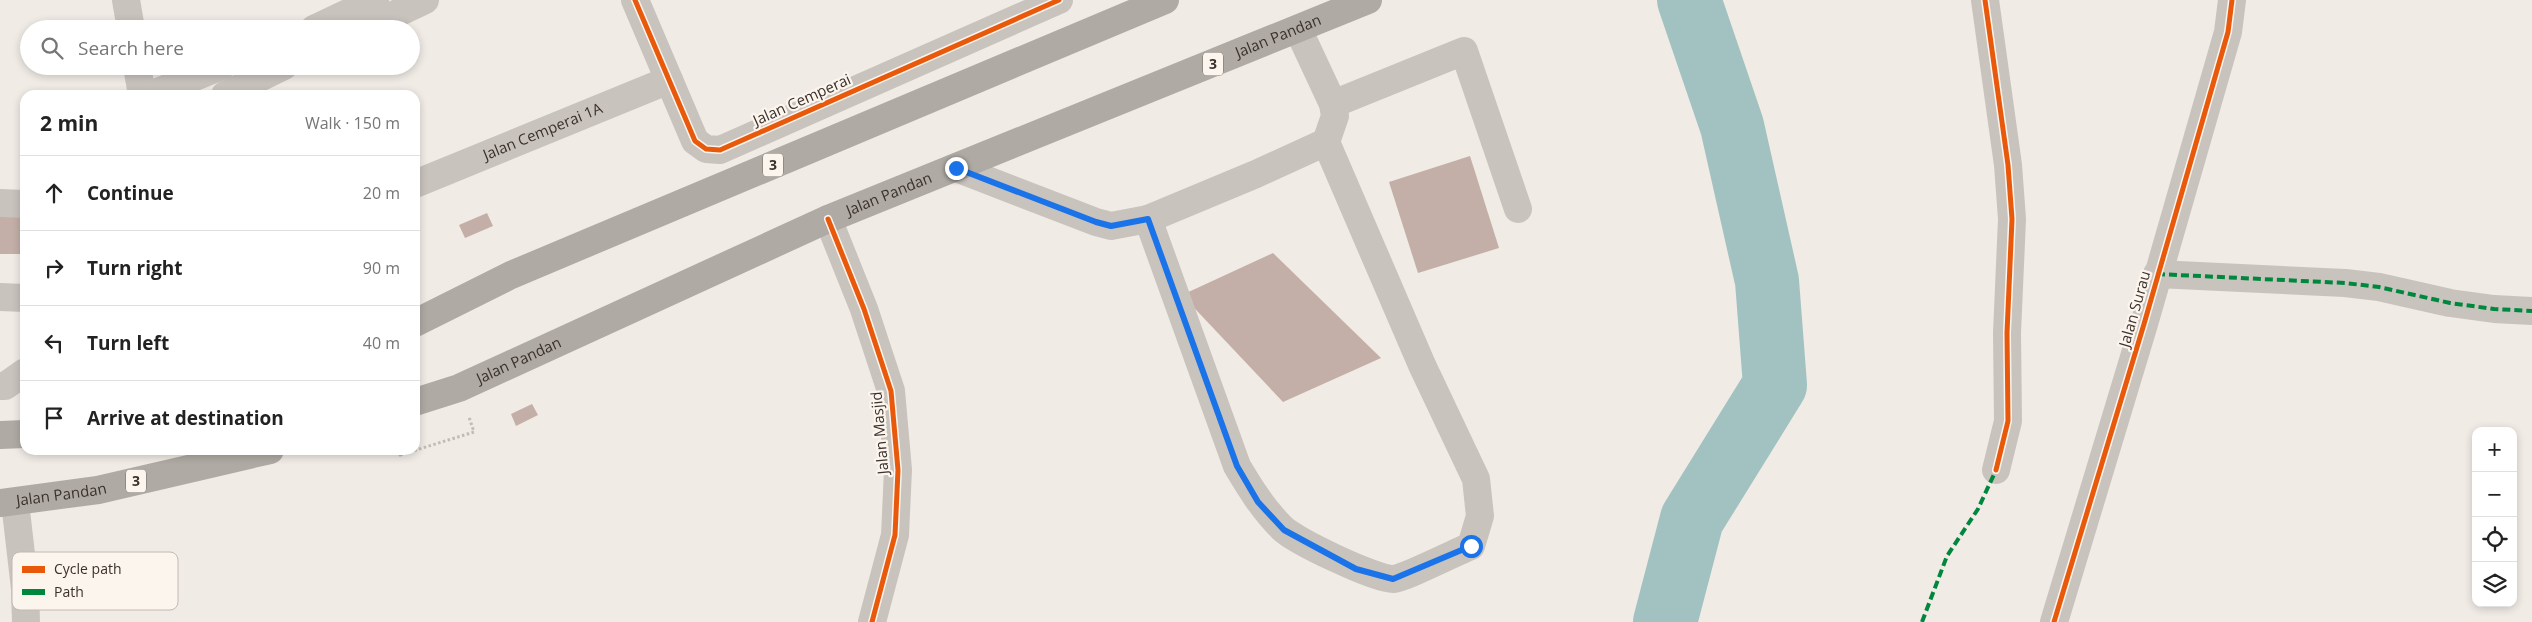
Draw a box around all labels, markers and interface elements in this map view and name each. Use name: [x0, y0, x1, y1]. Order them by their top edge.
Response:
street label: Jalan Pandan: [1230, 9, 1324, 63]
search box: [20, 20, 420, 75]
icon: search: [38, 34, 66, 62]
text: Search here: [78, 35, 184, 61]
road number: 3: [1203, 52, 1223, 76]
street label: Jalan Cemperai: [748, 69, 854, 130]
street label: Jalan Cemperai 1A: [478, 97, 605, 165]
text: 2 min: [40, 109, 98, 137]
text: Walk · 150 m: [305, 112, 400, 134]
road number: 3: [763, 154, 783, 176]
route end: [945, 157, 968, 180]
street label: Jalan Pandan: [841, 167, 935, 220]
icon: ahead: [40, 179, 68, 207]
text: Continue: [87, 180, 174, 206]
text: 20 m: [363, 182, 400, 204]
icon: right: [40, 254, 68, 282]
text: Turn right: [87, 255, 182, 281]
text: 90 m: [363, 257, 400, 279]
street label: Jalan Surau: [2113, 268, 2154, 351]
icon: left: [40, 329, 68, 357]
text: Turn left: [87, 330, 169, 356]
text: 40 m: [363, 332, 400, 354]
street label: Jalan Pandan: [471, 332, 564, 389]
street label: Jalan Masjid: [865, 391, 893, 477]
icon: arrive: [40, 404, 68, 432]
text: Arrive at destination: [87, 405, 284, 431]
map controls: [2472, 427, 2517, 607]
button: +: [2472, 427, 2517, 472]
road number: 3: [126, 470, 146, 492]
button: −: [2472, 472, 2517, 517]
street label: Jalan Pandan: [13, 477, 108, 510]
button: locate: [2472, 517, 2517, 562]
route start: [1460, 535, 1483, 558]
legend: [12, 552, 178, 610]
text: Cycle path: [54, 559, 122, 578]
button: layers: [2472, 562, 2517, 607]
text: Path: [54, 582, 84, 601]

